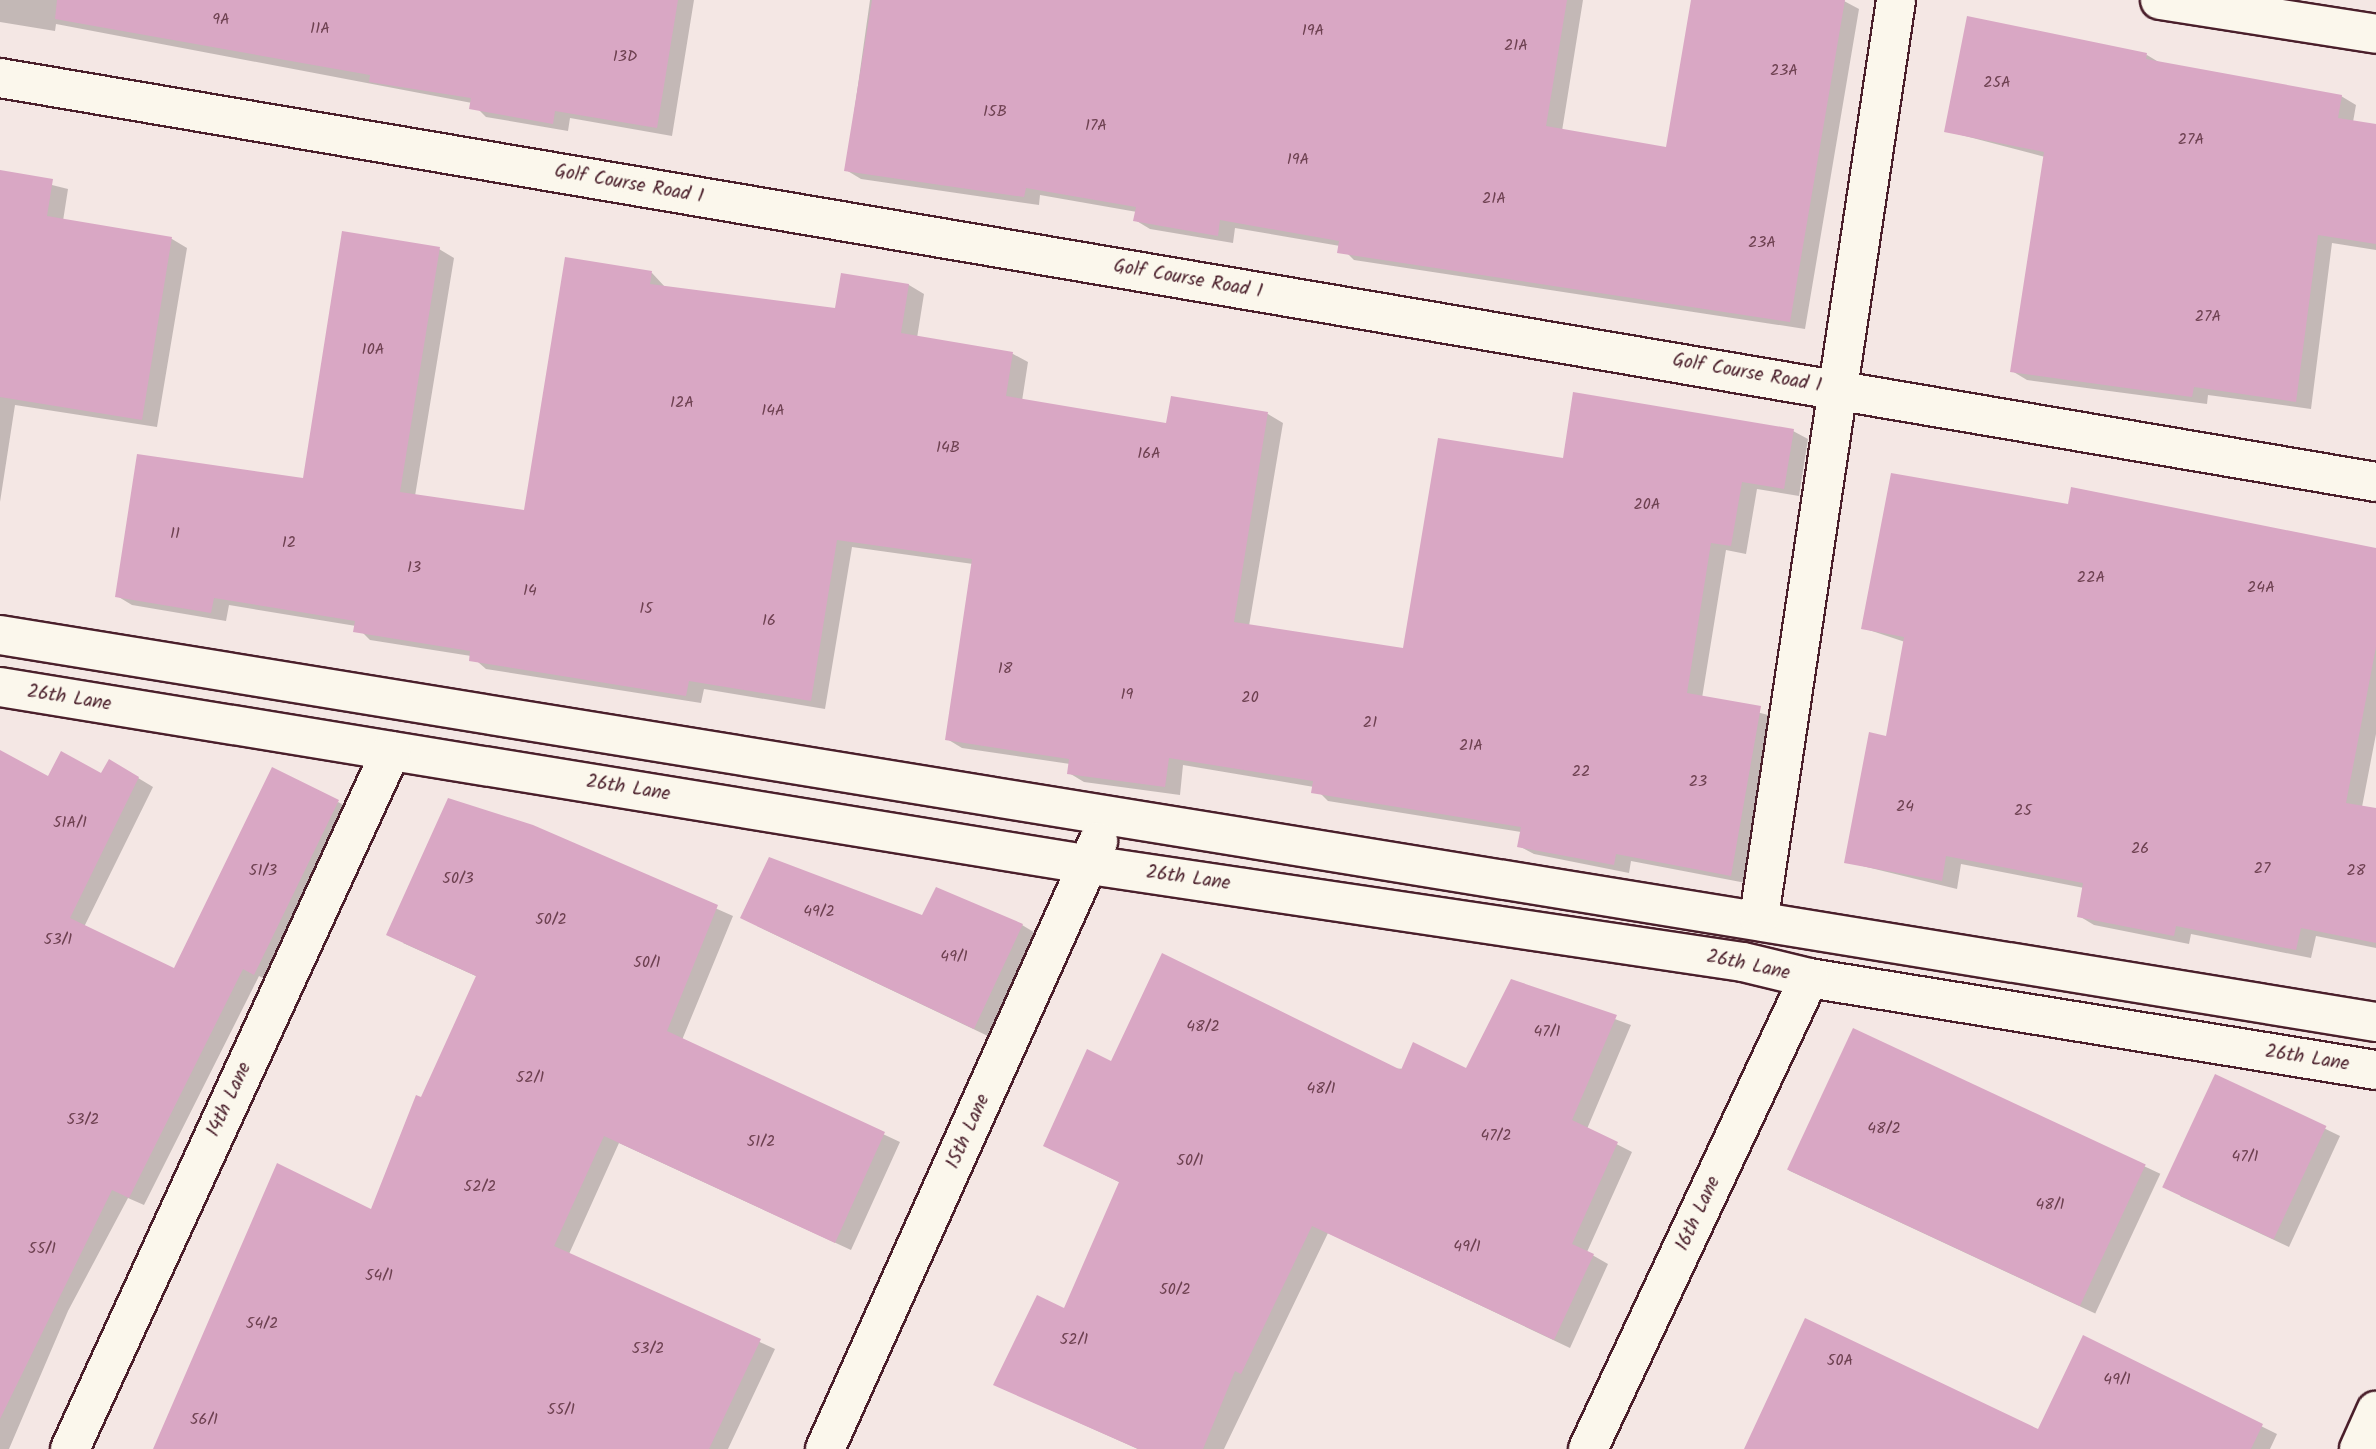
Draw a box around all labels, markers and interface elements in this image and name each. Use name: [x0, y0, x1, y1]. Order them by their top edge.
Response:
house number: 9A: [212, 10, 230, 30]
house number: 11A: [310, 19, 330, 39]
house number: 19A: [1302, 21, 1324, 41]
house number: 21A: [1504, 36, 1528, 56]
house number: 13D: [613, 47, 637, 67]
house number: 23A: [1770, 61, 1798, 81]
house number: 25A: [1983, 73, 2011, 93]
house number: 15B: [983, 102, 1007, 122]
house number: 17A: [1085, 116, 1107, 136]
house number: 27A: [2178, 130, 2204, 150]
house number: 19A: [1287, 150, 1309, 170]
street label: Golf Course Road 1: [553, 161, 705, 209]
house number: 21A: [1482, 189, 1506, 209]
house number: 23A: [1748, 233, 1776, 253]
street label: Golf Course Road 1: [1112, 256, 1264, 304]
house number: 27A: [2195, 307, 2221, 327]
house number: 10A: [362, 340, 384, 360]
street label: Golf Course Road 1: [1671, 350, 1823, 398]
house number: 12A: [670, 393, 694, 413]
house number: 14A: [761, 401, 785, 421]
house number: 14B: [936, 438, 960, 458]
house number: 16A: [1137, 444, 1161, 464]
house number: 20A: [1633, 495, 1661, 515]
house number: 11: [170, 524, 180, 544]
house number: 12: [282, 533, 296, 553]
house number: 13: [407, 558, 421, 578]
house number: 22A: [2077, 568, 2105, 588]
house number: 24A: [2247, 578, 2275, 598]
house number: 14: [523, 581, 537, 601]
house number: 15: [639, 599, 653, 619]
house number: 16: [762, 611, 776, 631]
house number: 18: [998, 659, 1012, 679]
street label: 26th Lane: [25, 681, 113, 717]
house number: 19: [1121, 685, 1133, 705]
house number: 20: [1241, 688, 1259, 708]
house number: 21: [1363, 713, 1377, 733]
house number: 21A: [1459, 736, 1483, 756]
house number: 22: [1572, 762, 1590, 782]
street label: 26th Lane: [584, 771, 672, 807]
house number: 23: [1689, 772, 1707, 792]
house number: 24: [1896, 797, 1914, 817]
house number: 25: [2014, 801, 2032, 821]
house number: 51A/1: [53, 813, 87, 833]
house number: 26: [2131, 839, 2149, 859]
house number: 27: [2254, 859, 2270, 879]
house number: 51/3: [249, 861, 277, 881]
house number: 28: [2347, 861, 2365, 881]
street label: 26th Lane: [1144, 862, 1232, 896]
house number: 50/3: [442, 869, 474, 889]
house number: 49/2: [803, 902, 835, 922]
house number: 50/2: [535, 910, 567, 930]
house number: 53/1: [44, 930, 72, 950]
street label: 26th Lane: [1704, 946, 1792, 986]
house number: 49/1: [940, 947, 968, 967]
house number: 50/1: [633, 953, 661, 973]
house number: 48/2: [1186, 1017, 1220, 1037]
house number: 47/1: [1534, 1022, 1560, 1042]
street label: 26th Lane: [2263, 1041, 2351, 1077]
street label: 14th Lane: [203, 1059, 257, 1141]
house number: 52/1: [516, 1068, 544, 1088]
house number: 48/1: [1306, 1079, 1336, 1099]
street label: 15th Lane: [942, 1091, 996, 1173]
house number: 53/2: [67, 1110, 99, 1130]
house number: 48/2: [1867, 1119, 1901, 1139]
house number: 47/2: [1480, 1126, 1512, 1146]
house number: 51/2: [747, 1132, 775, 1152]
house number: 47/1: [2232, 1147, 2258, 1167]
house number: 50/1: [1176, 1151, 1204, 1171]
street label: 16th Lane: [1672, 1173, 1726, 1255]
house number: 52/2: [464, 1177, 496, 1197]
house number: 48/1: [2035, 1195, 2065, 1215]
house number: 49/1: [1453, 1237, 1481, 1257]
house number: 55/1: [28, 1239, 56, 1259]
house number: 54/1: [365, 1266, 393, 1286]
house number: 50/2: [1159, 1280, 1191, 1300]
house number: 54/2: [246, 1314, 278, 1334]
house number: 52/1: [1060, 1330, 1088, 1350]
house number: 53/2: [632, 1339, 664, 1359]
house number: 50A: [1827, 1351, 1853, 1371]
house number: 49/1: [2103, 1370, 2131, 1390]
house number: 55/1: [547, 1400, 575, 1420]
house number: 56/1: [190, 1410, 218, 1430]

